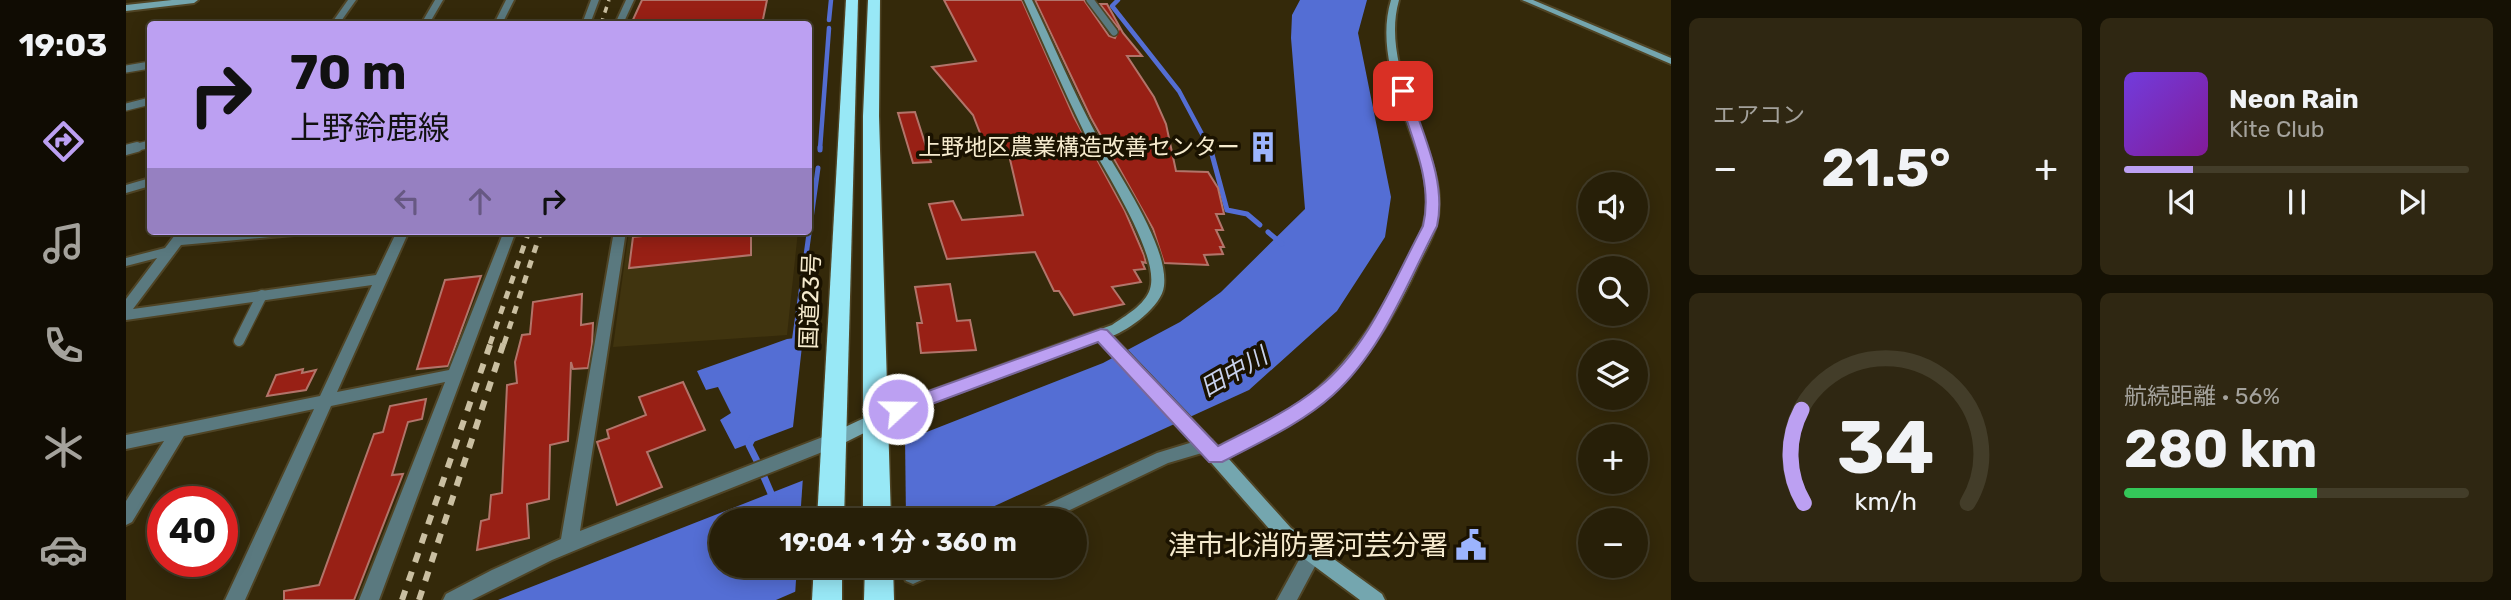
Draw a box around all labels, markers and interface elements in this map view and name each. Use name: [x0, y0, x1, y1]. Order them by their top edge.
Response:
text: 19:03: [19, 26, 107, 64]
text: 70 m: [290, 43, 407, 101]
icon: right: [175, 49, 266, 140]
pin: [1373, 61, 1433, 121]
icon: arrive: [1384, 72, 1422, 110]
text: Neon Rain: [2229, 84, 2359, 115]
text: エアコン: [1713, 101, 1805, 129]
text: 上野鈴鹿線: [290, 109, 450, 147]
text: Kite Club: [2229, 115, 2324, 143]
icon: directions: [39, 117, 88, 166]
building icon: 上野地区農業構造改善センター: [1246, 130, 1280, 164]
place label: 上野地区農業構造改善センター: [918, 133, 1240, 161]
text: 21.5°: [1821, 137, 1951, 199]
text: −: [1713, 145, 1738, 191]
text: +: [2034, 145, 2058, 191]
map controls: [1578, 172, 1648, 578]
button: sound: [1578, 172, 1648, 242]
icon: left: [388, 182, 426, 220]
icon: ahead: [461, 182, 499, 220]
icon: right: [534, 182, 572, 220]
icon: previous: [2163, 183, 2201, 221]
icon: pause: [2278, 183, 2316, 221]
icon: next: [2393, 183, 2431, 221]
icon: music: [39, 219, 88, 268]
street label: 国道23号: [794, 252, 826, 350]
button: search: [1578, 256, 1648, 326]
icon: phone: [39, 321, 88, 370]
water label: 田中川: [1196, 340, 1275, 402]
button: layers: [1578, 340, 1648, 410]
position arrow: [861, 372, 935, 446]
text: 航続距離 · 56%: [2124, 382, 2280, 410]
text: 34: [1837, 406, 1934, 492]
text: 280 km: [2124, 418, 2318, 480]
icon: climate: [39, 423, 88, 472]
button: +: [1578, 424, 1648, 494]
speed limit sign: 40: [147, 486, 238, 577]
text: km/h: [1854, 487, 1917, 516]
button: −: [1578, 508, 1648, 578]
icon: car: [39, 525, 88, 574]
text: 19:04 · 1 分 · 360 m: [779, 527, 1017, 558]
public building icon: 津市北消防署河芸分署: [1454, 528, 1488, 562]
place label: 津市北消防署河芸分署: [1168, 529, 1448, 562]

